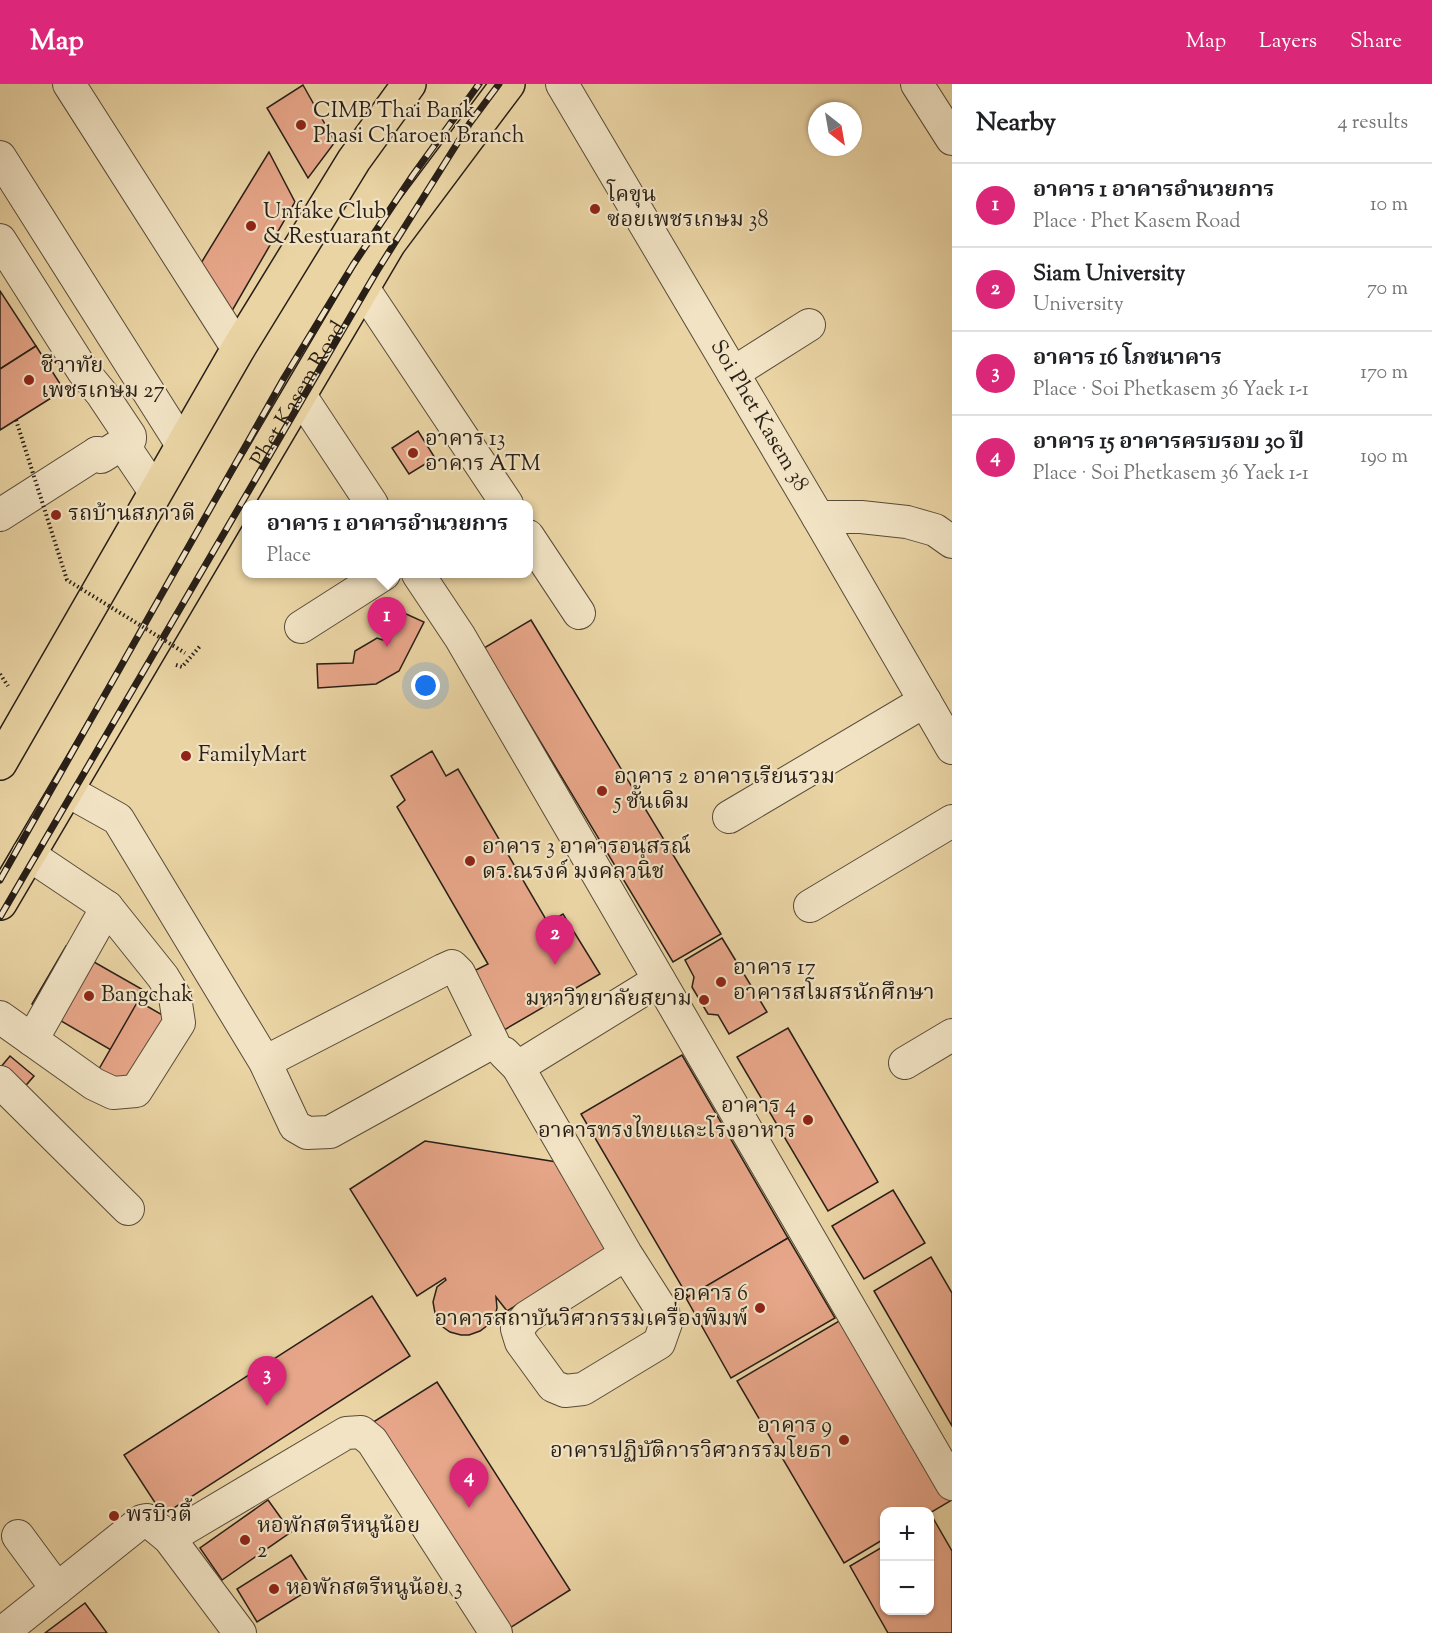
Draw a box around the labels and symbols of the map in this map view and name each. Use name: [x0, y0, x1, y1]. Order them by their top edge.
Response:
place label: CIMB Thai Bank Phasi Charoen Branch: [313, 96, 525, 153]
north arrow: [808, 102, 862, 156]
marker: CIMB Thai Bank Phasi Charoen Branch: [294, 118, 308, 132]
place label: โคขุน ซอยเพชรเกษม 38: [606, 179, 768, 237]
place label: Unfake Club & Restuarant: [263, 197, 392, 254]
marker: โคขุน ซอยเพชรเกษม 38: [588, 202, 602, 216]
marker: Unfake Club & Restuarant: [244, 219, 258, 233]
street label: Phet Kasem Road: [244, 316, 355, 474]
street label: Soi Phet Kasem 38: [701, 334, 816, 498]
place label: ชีวาทัย เพชรเกษม 27: [41, 351, 165, 408]
marker: ชีวาทัย เพชรเกษม 27: [22, 373, 36, 387]
place label: อาคาร 13 อาคาร ATM: [425, 424, 541, 481]
marker: อาคาร 13 อาคาร ATM: [406, 446, 420, 460]
place label: รถบ้านสภาวดี: [68, 499, 195, 531]
marker: รถบ้านสภาวดี: [49, 508, 63, 522]
pin: 1: [368, 598, 406, 647]
your location: [411, 671, 440, 700]
place label: FamilyMart: [198, 740, 307, 772]
marker: FamilyMart: [179, 749, 193, 763]
place label: อาคาร 2 อาคารเรียนรวม 5 ชั้นเดิม: [612, 762, 835, 819]
marker: อาคาร 2 อาคารเรียนรวม 5 ชั้นเดิม: [595, 784, 609, 798]
place label: อาคาร 3 อาคารอนุสรณ์ ดร.ณรงค์ มงคลวนิช: [482, 832, 691, 889]
marker: อาคาร 3 อาคารอนุสรณ์ ดร.ณรงค์ มงคลวนิช: [463, 854, 477, 868]
pin: 2: [536, 916, 574, 965]
place label: อาคาร 17 อาคารสโมสรนักศึกษา: [733, 953, 935, 1010]
marker: อาคาร 17 อาคารสโมสรนักศึกษา: [714, 975, 728, 989]
place label: Bangchak: [101, 980, 193, 1012]
place label: มหาวิทยาลัยสยาม: [525, 984, 692, 1016]
marker: Bangchak: [82, 989, 96, 1003]
marker: มหาวิทยาลัยสยาม: [697, 993, 711, 1007]
place label: อาคาร 4 อาคารทรงไทยและโรงอาหาร: [538, 1091, 796, 1148]
marker: อาคาร 4 อาคารทรงไทยและโรงอาหาร: [801, 1113, 815, 1127]
place label: อาคาร 6 อาคารสถาบันวิศวกรรมเครื่องพิมพ์: [435, 1279, 748, 1336]
marker: อาคาร 6 อาคารสถาบันวิศวกรรมเครื่องพิมพ์: [753, 1301, 767, 1315]
pin: 3: [248, 1356, 286, 1406]
place label: อาคาร 9 อาคารปฏิบัติการวิศวกรรมโยธา: [550, 1411, 832, 1468]
marker: อาคาร 9 อาคารปฏิบัติการวิศวกรรมโยธา: [837, 1433, 851, 1447]
pin: 4: [450, 1458, 488, 1508]
place label: พรบิวตี้: [126, 1497, 193, 1532]
marker: พรบิวตี้: [107, 1509, 121, 1523]
place label: หอพักสตรีหนูน้อย 2: [257, 1511, 420, 1568]
marker: หอพักสตรีหนูน้อย 2: [238, 1533, 252, 1547]
place label: หอพักสตรีหนูน้อย 3: [286, 1573, 463, 1605]
marker: หอพักสตรีหนูน้อย 3: [267, 1582, 281, 1596]

